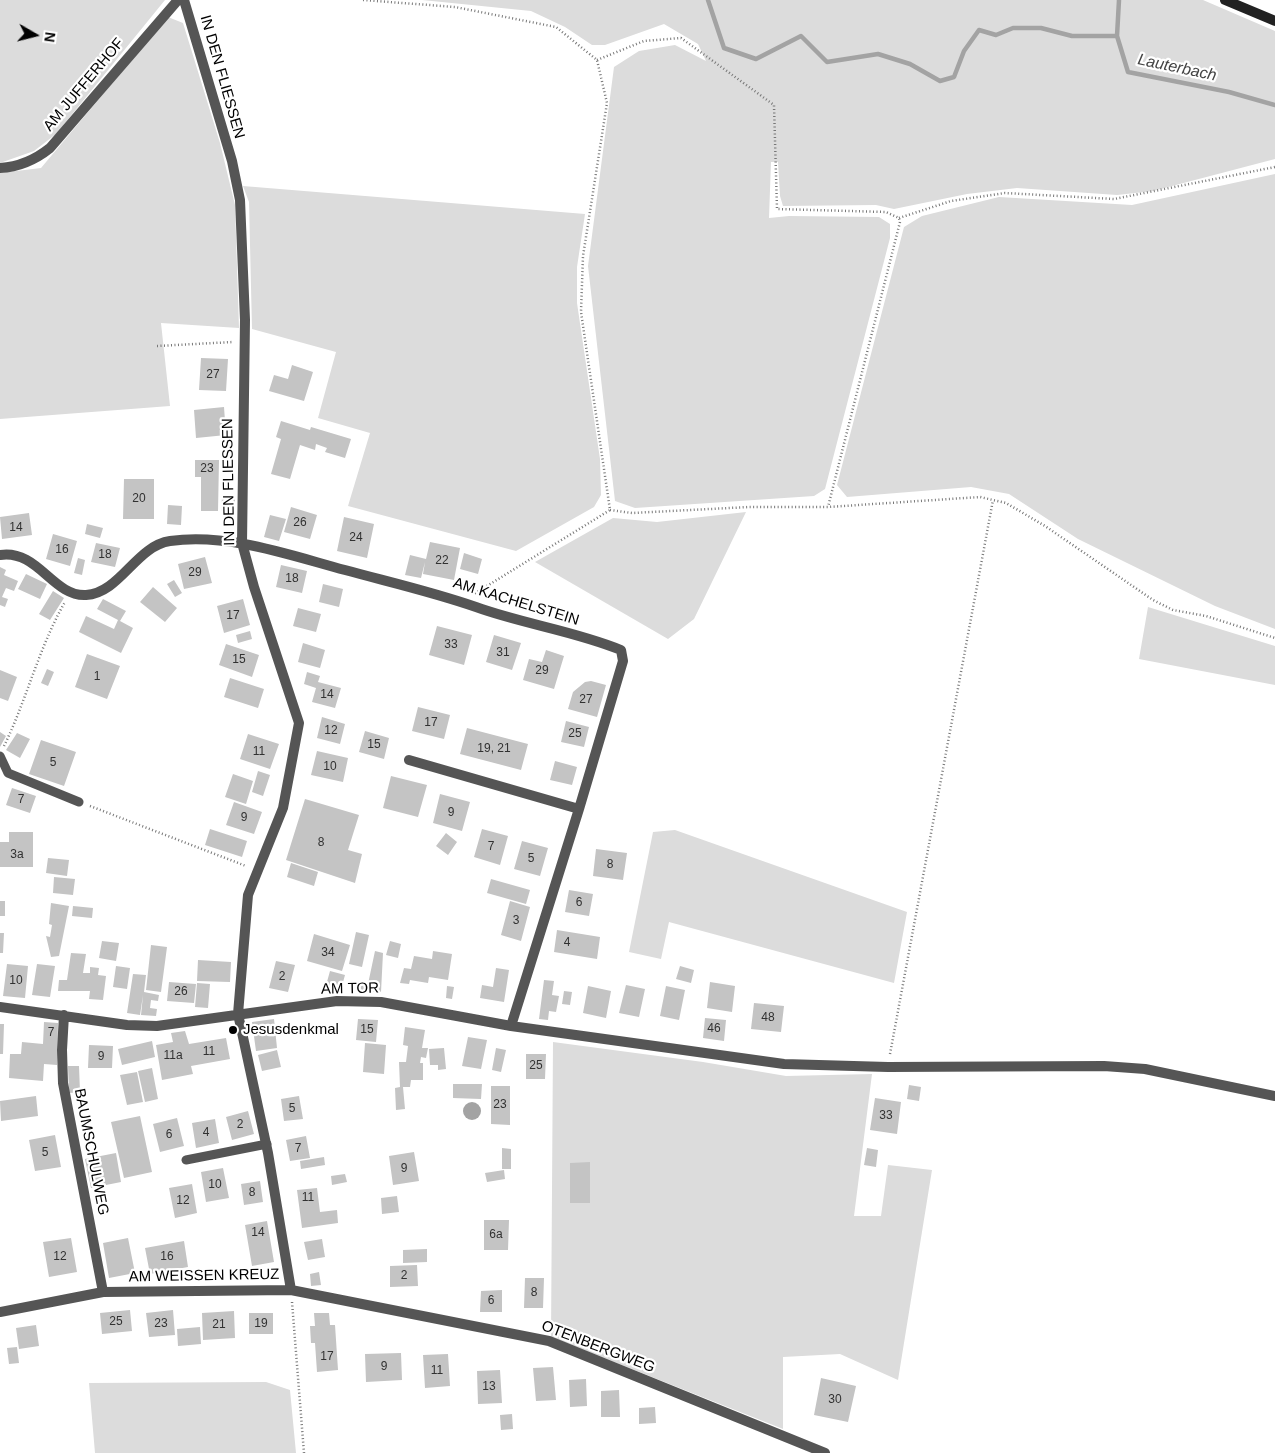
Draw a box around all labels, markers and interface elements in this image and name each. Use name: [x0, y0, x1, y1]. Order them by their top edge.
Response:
north arrow: [10, 10, 60, 60]
street label: IN DEN FLIESSEN: [196, 13, 248, 141]
text: N: [41, 31, 58, 43]
street label: AM JUFFERHOF: [40, 35, 128, 135]
water label: Lauterbach: [1136, 50, 1218, 86]
house number: 27: [206, 368, 220, 382]
street label: IN DEN FLIESSEN: [219, 418, 239, 546]
house number: 23: [200, 462, 214, 476]
house number: 20: [132, 492, 146, 506]
house number: 26: [293, 516, 307, 530]
house number: 14: [9, 521, 23, 535]
house number: 24: [349, 531, 363, 545]
house number: 16: [55, 543, 69, 557]
house number: 18: [98, 548, 112, 562]
house number: 22: [435, 554, 449, 568]
house number: 29: [188, 566, 202, 580]
house number: 18: [285, 572, 299, 586]
street label: AM KACHELSTEIN: [451, 574, 581, 630]
house number: 17: [226, 609, 240, 623]
house number: 33: [444, 638, 458, 652]
house number: 31: [496, 646, 510, 660]
house number: 15: [232, 653, 246, 667]
house number: 29: [535, 664, 549, 678]
house number: 1: [94, 670, 100, 684]
house number: 14: [320, 688, 334, 702]
house number: 27: [579, 693, 593, 707]
house number: 17: [424, 716, 438, 730]
house number: 12: [324, 724, 338, 738]
house number: 25: [568, 727, 582, 741]
house number: 15: [367, 738, 381, 752]
house number: 19, 21: [477, 742, 511, 756]
house number: 11: [253, 745, 265, 759]
house number: 5: [50, 756, 56, 770]
house number: 10: [323, 760, 337, 774]
house number: 7: [18, 793, 24, 807]
house number: 9: [448, 806, 454, 820]
house number: 9: [241, 811, 247, 825]
house number: 8: [318, 836, 324, 850]
house number: 7: [488, 840, 494, 854]
house number: 3a: [10, 848, 24, 862]
house number: 5: [528, 852, 534, 866]
house number: 8: [607, 858, 613, 872]
house number: 6: [576, 896, 582, 910]
house number: 3: [513, 914, 519, 928]
house number: 4: [564, 936, 570, 950]
house number: 34: [321, 946, 335, 960]
house number: 2: [279, 970, 285, 984]
house number: 10: [9, 974, 23, 988]
street label: AM TOR: [321, 979, 379, 999]
house number: 26: [174, 985, 188, 999]
house number: 48: [761, 1011, 775, 1025]
place label: Jesusdenkmal: [243, 1021, 339, 1039]
house number: 46: [707, 1022, 721, 1036]
house number: 15: [360, 1023, 374, 1037]
marker: Jesusdenkmal: [227, 1024, 239, 1036]
house number: 7: [48, 1026, 54, 1040]
house number: 11: [203, 1045, 215, 1059]
house number: 11a: [163, 1049, 183, 1063]
house number: 9: [98, 1050, 104, 1064]
house number: 25: [529, 1059, 543, 1073]
street label: BAUMSCHULWEG: [70, 1087, 112, 1217]
house number: 23: [493, 1098, 507, 1112]
house number: 5: [289, 1102, 295, 1116]
house number: 33: [879, 1109, 893, 1123]
house number: 2: [237, 1118, 243, 1132]
house number: 4: [203, 1126, 209, 1140]
house number: 6: [166, 1128, 172, 1142]
house number: 7: [295, 1142, 301, 1156]
house number: 5: [42, 1146, 48, 1160]
house number: 9: [401, 1162, 407, 1176]
house number: 10: [208, 1178, 222, 1192]
house number: 8: [249, 1186, 255, 1200]
house number: 11: [302, 1191, 314, 1205]
house number: 12: [176, 1194, 190, 1208]
house number: 14: [251, 1226, 265, 1240]
house number: 6a: [489, 1228, 503, 1242]
house number: 12: [53, 1250, 67, 1264]
house number: 16: [160, 1250, 174, 1264]
street label: AM WEISSEN KREUZ: [128, 1266, 280, 1286]
house number: 2: [401, 1269, 407, 1283]
house number: 8: [531, 1286, 537, 1300]
house number: 6: [488, 1294, 494, 1308]
house number: 25: [109, 1315, 123, 1329]
house number: 23: [154, 1317, 168, 1331]
house number: 19: [254, 1317, 268, 1331]
street label: OTENBERGWEG: [539, 1317, 657, 1377]
house number: 21: [212, 1318, 226, 1332]
house number: 17: [320, 1350, 334, 1364]
house number: 9: [381, 1360, 387, 1374]
house number: 11: [431, 1364, 443, 1378]
house number: 13: [482, 1380, 496, 1394]
house number: 30: [828, 1393, 842, 1407]

